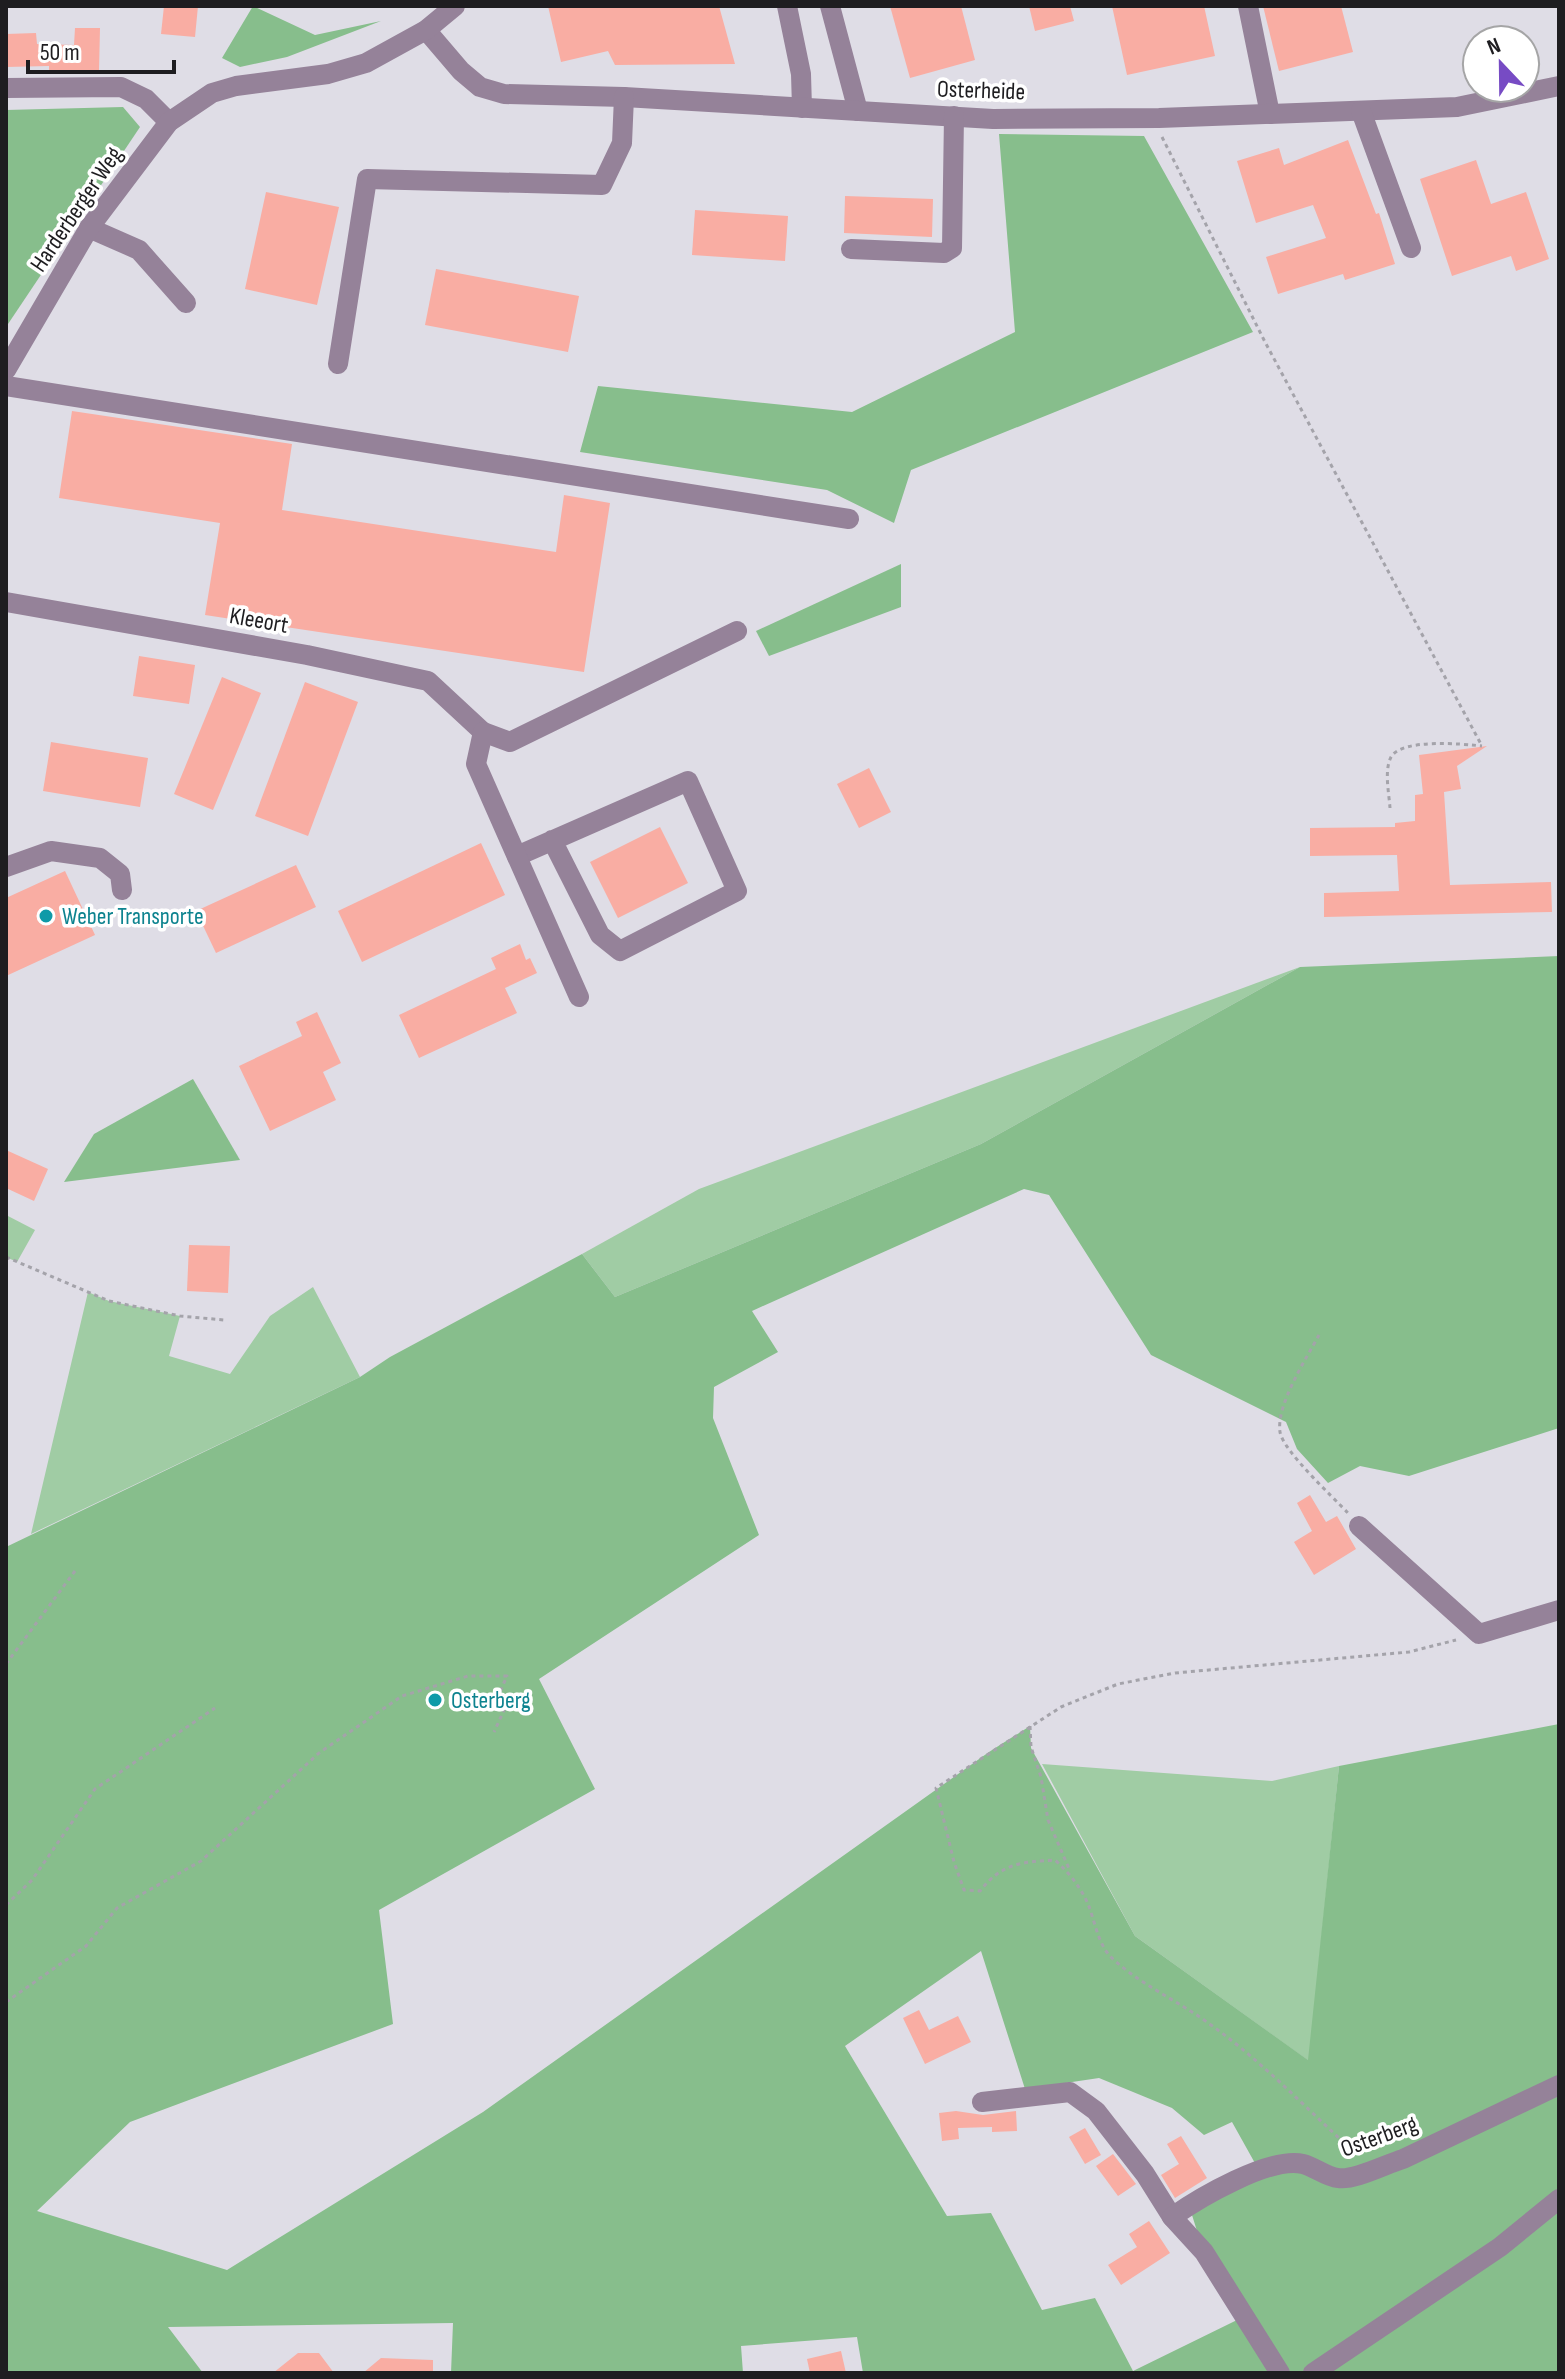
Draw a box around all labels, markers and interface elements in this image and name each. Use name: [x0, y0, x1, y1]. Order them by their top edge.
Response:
scale bar: [28, 24, 174, 74]
north arrow: [1461, 24, 1541, 104]
text: N: [1484, 32, 1505, 62]
text: 50 m: [40, 38, 80, 67]
street label: Osterheide: [936, 74, 1026, 107]
street label: Harderberger Weg: [24, 141, 129, 277]
street label: Kleeort: [227, 601, 291, 640]
place label: Weber Transporte: [62, 902, 204, 931]
marker: Weber Transporte: [37, 907, 55, 925]
place label: Osterberg: [451, 1686, 531, 1715]
marker: Osterberg: [426, 1691, 444, 1709]
street label: Osterberg: [1337, 2109, 1422, 2164]

